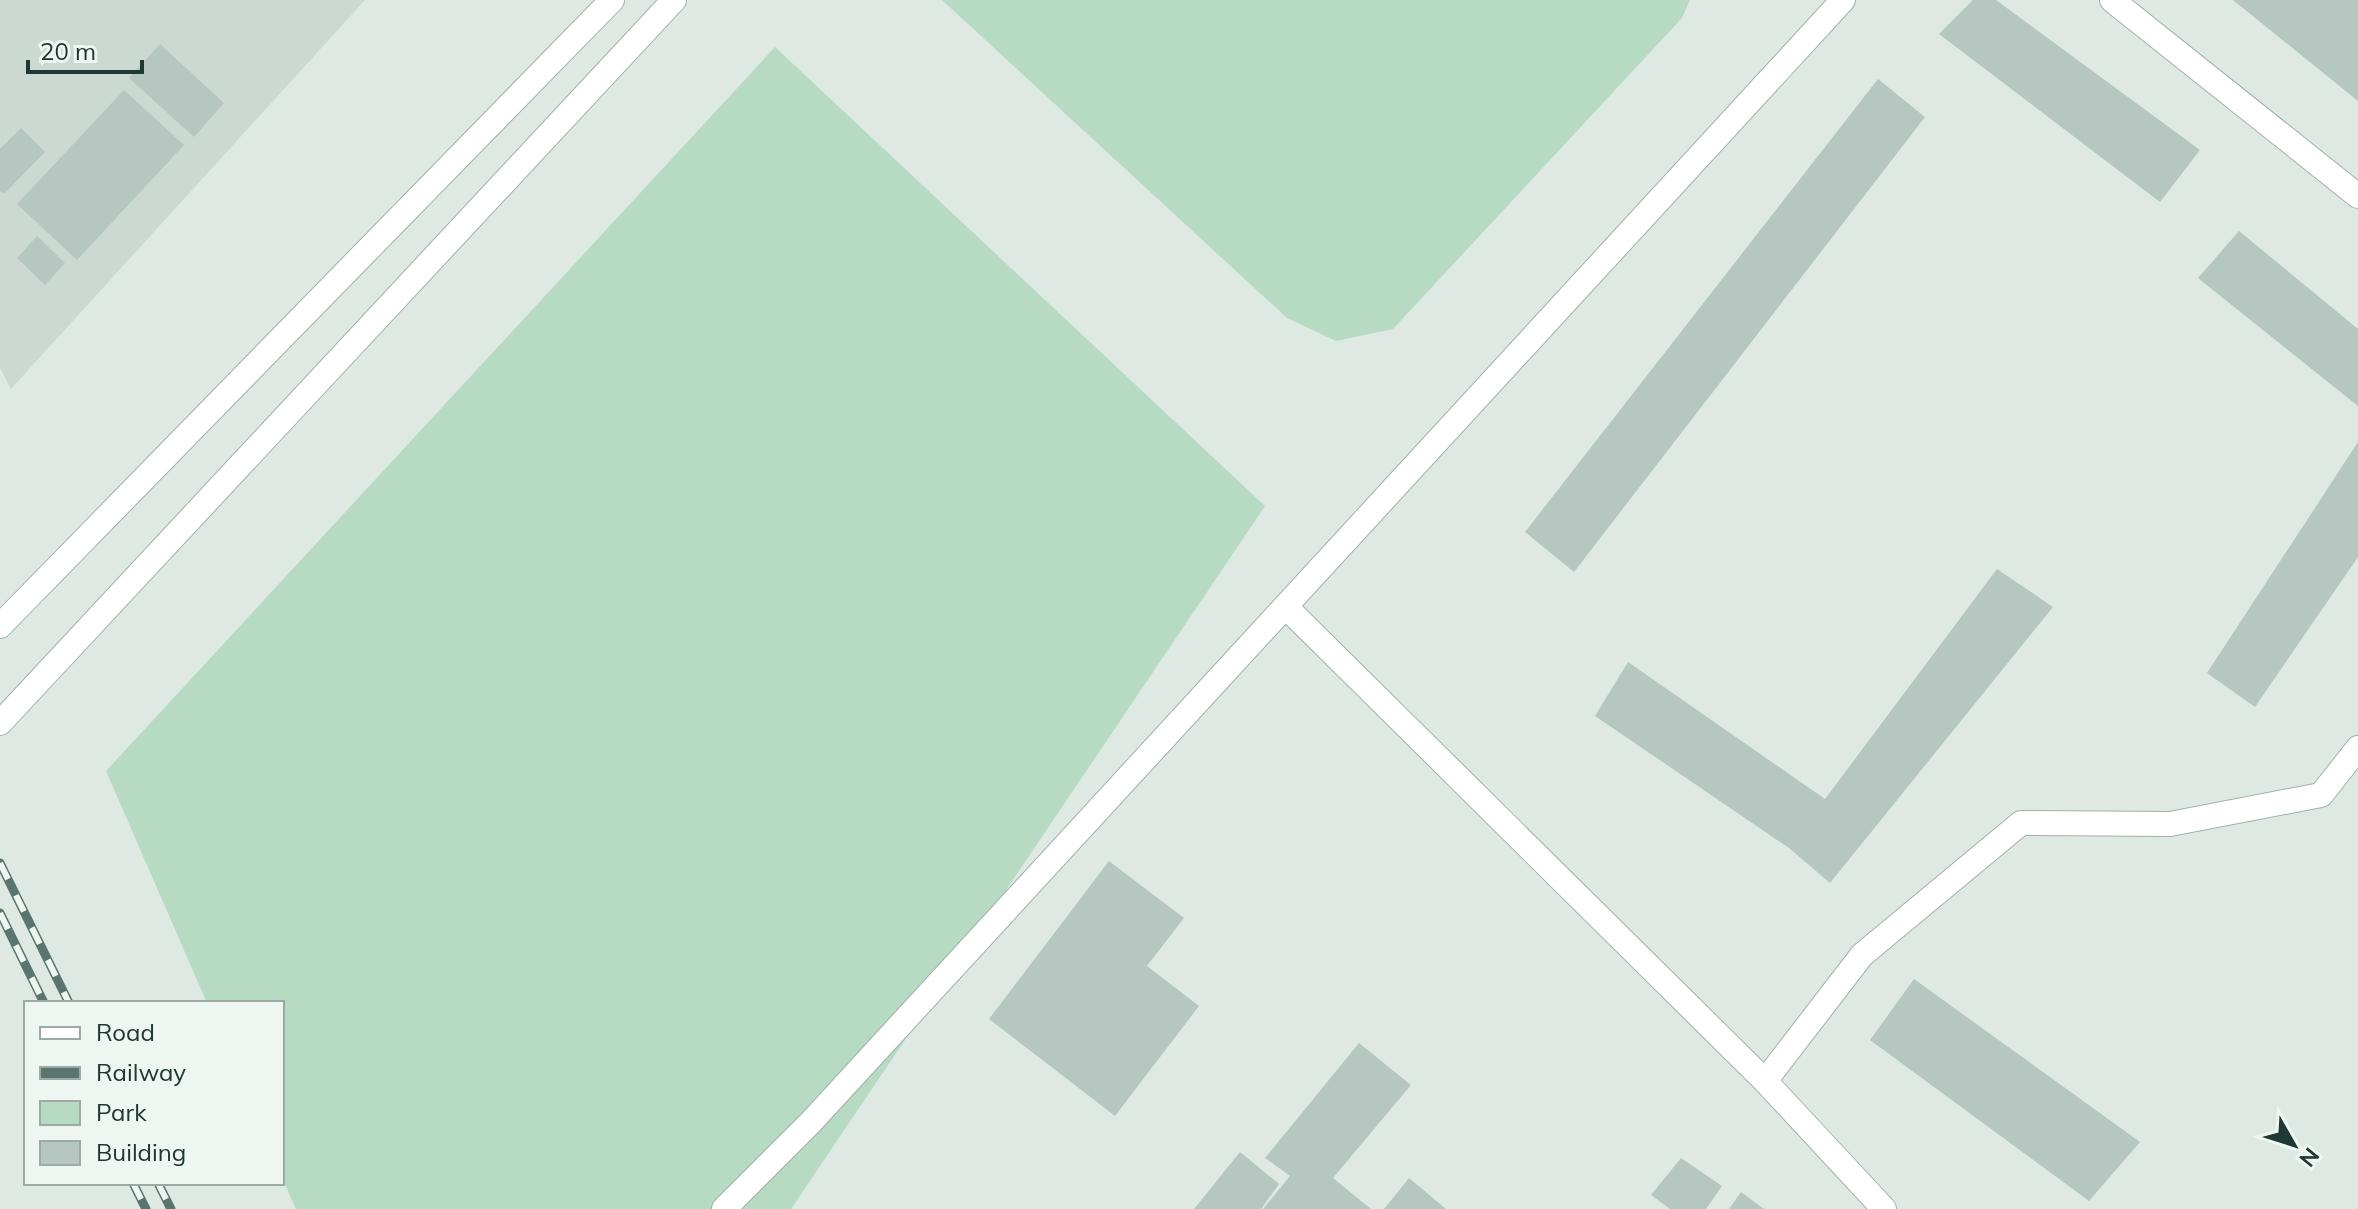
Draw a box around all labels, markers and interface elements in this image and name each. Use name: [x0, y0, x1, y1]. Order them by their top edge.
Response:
scale bar: [28, 24, 142, 74]
text: 20 m: [40, 36, 96, 66]
legend: [24, 1001, 284, 1185]
text: Road: [96, 1017, 155, 1047]
text: Railway: [96, 1057, 186, 1087]
text: Park: [96, 1097, 147, 1127]
north arrow: [2254, 1105, 2334, 1185]
text: Building: [96, 1137, 186, 1167]
text: N: [2293, 1142, 2326, 1173]

